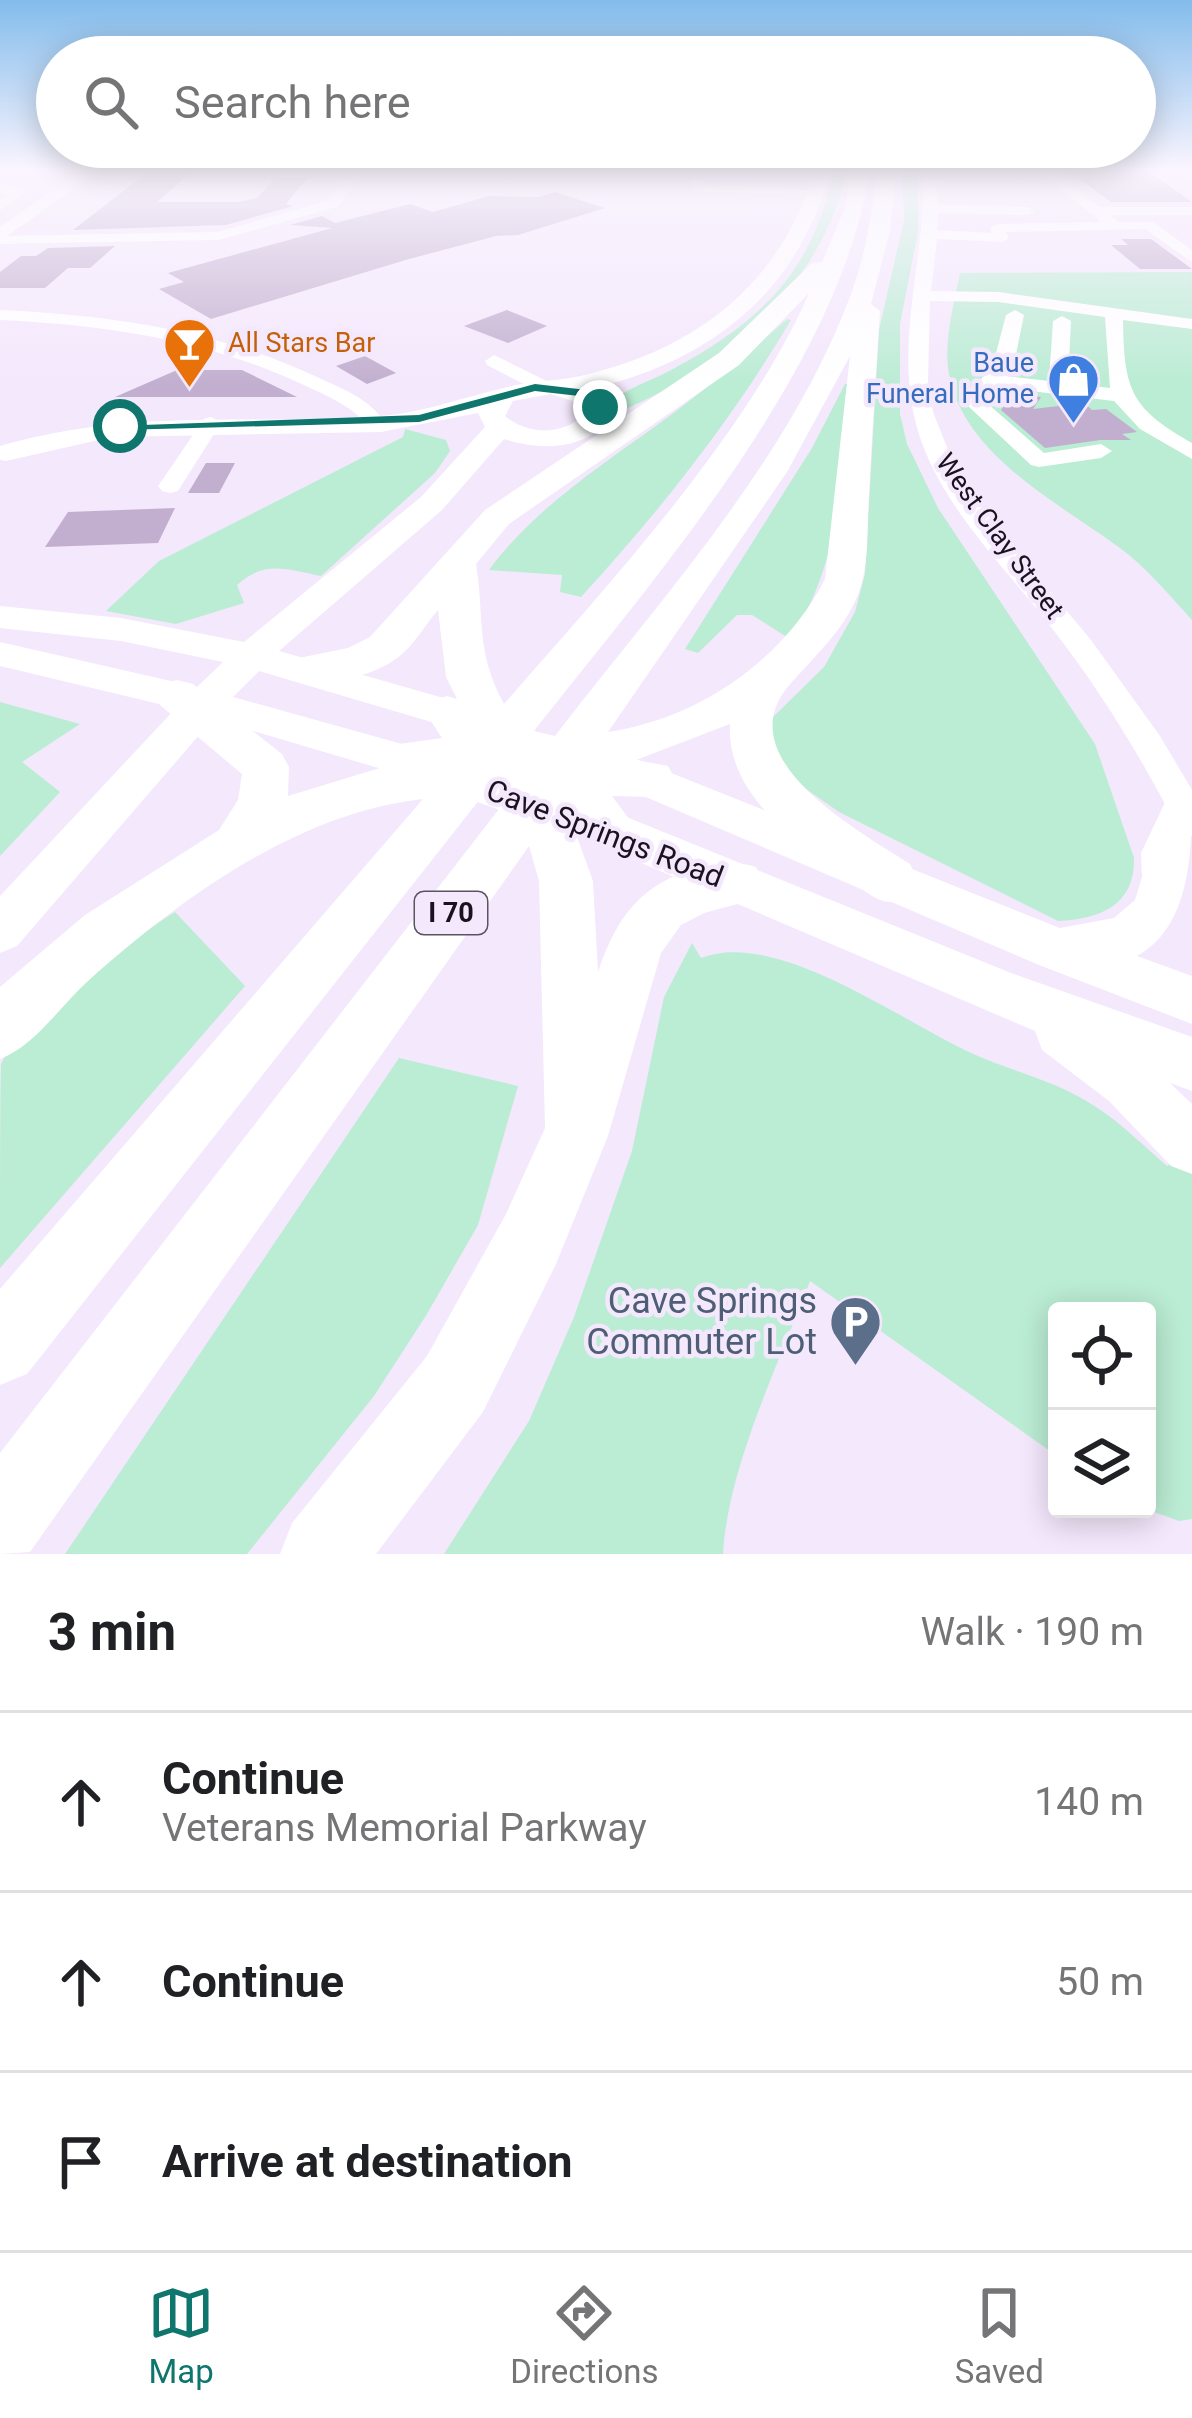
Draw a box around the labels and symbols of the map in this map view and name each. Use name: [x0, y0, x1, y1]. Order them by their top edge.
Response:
bar icon: All Stars Bar: [161, 315, 217, 389]
place label: All Stars Bar: [228, 327, 375, 359]
place label: Baue Funeral Home: [866, 347, 1034, 410]
shop icon: Baue Funeral Home: [1045, 351, 1101, 425]
route end: [573, 380, 627, 434]
route start: [93, 399, 147, 453]
street label: West Clay Street: [929, 447, 1071, 625]
street label: Cave Springs Road: [482, 772, 728, 894]
road number: I 70: [415, 892, 487, 934]
place label: Cave Springs Commuter Lot: [586, 1280, 817, 1363]
parking icon: Cave Springs Commuter Lot: [828, 1294, 884, 1368]

